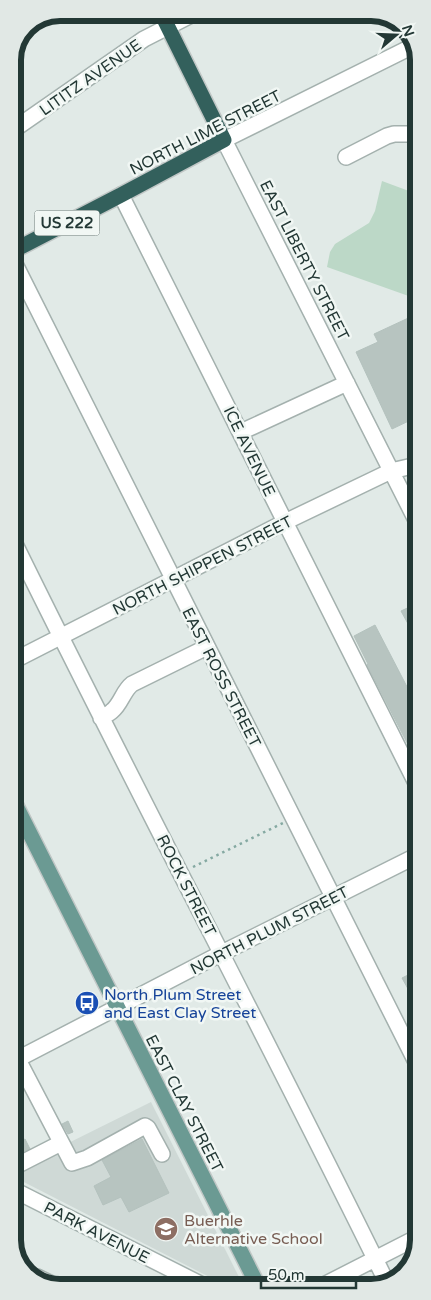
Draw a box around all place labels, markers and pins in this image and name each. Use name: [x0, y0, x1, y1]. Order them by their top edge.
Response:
place label: North Plum Street and East Clay Street: [104, 985, 256, 1023]
bus stop icon: North Plum Street and East Clay Street: [74, 990, 100, 1016]
place label: Buerhle Alternative School: [184, 1211, 323, 1249]
school or university icon: Buerhle Alternative School: [153, 1216, 179, 1242]

